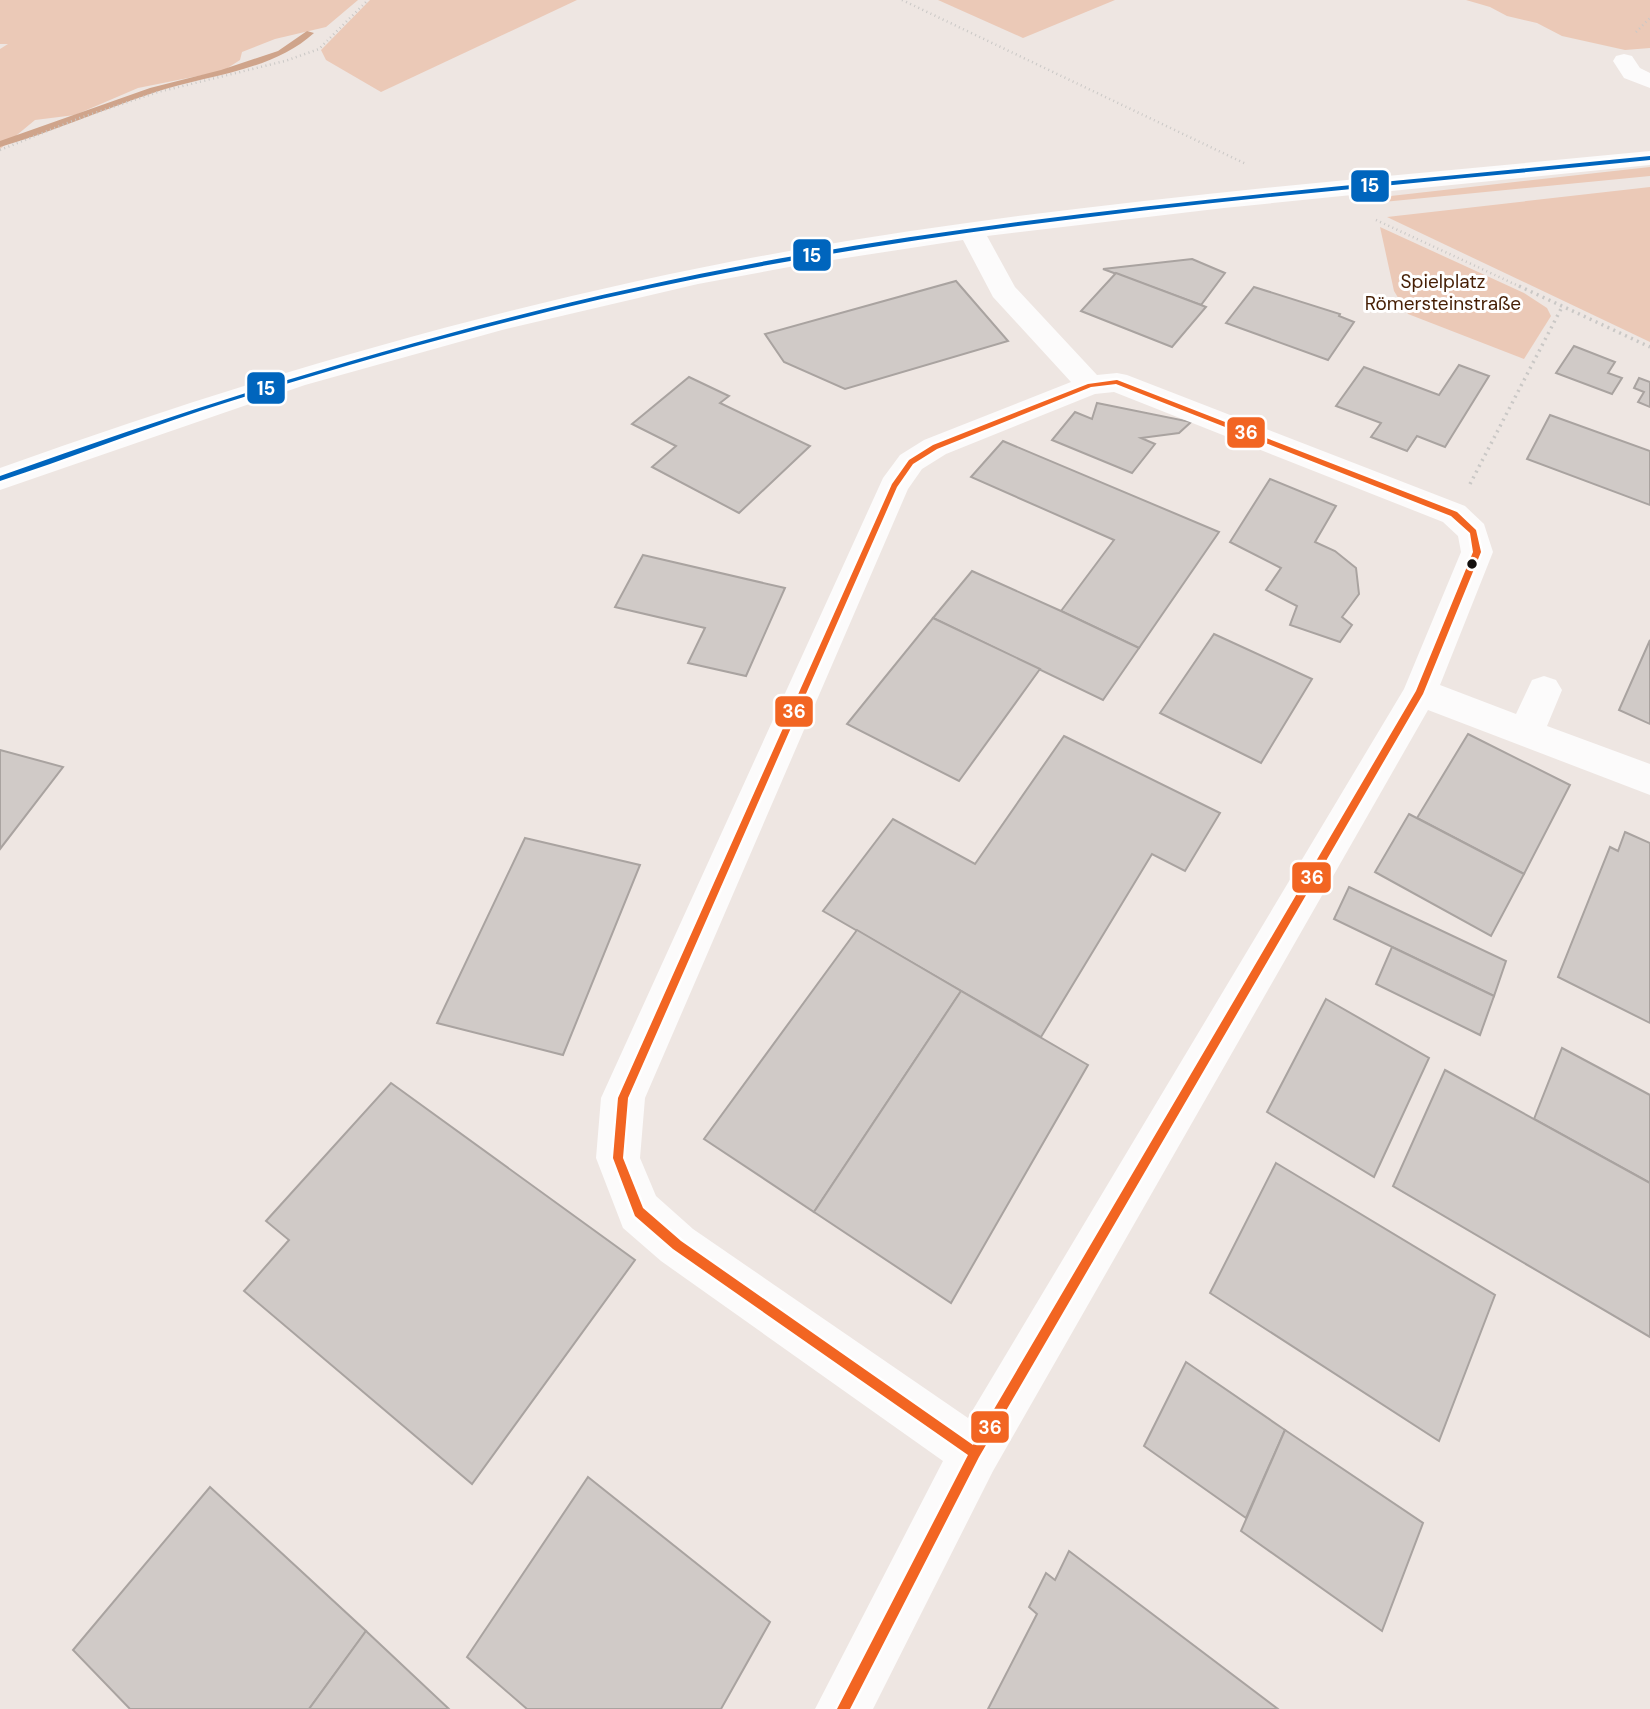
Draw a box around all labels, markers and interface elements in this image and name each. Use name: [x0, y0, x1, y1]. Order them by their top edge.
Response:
line badge: 15: [1350, 169, 1390, 203]
text: 15: [1361, 173, 1379, 198]
line badge: 15: [792, 238, 832, 272]
text: 15: [803, 243, 821, 268]
park label: Spielplatz Römersteinstraße: [1365, 269, 1521, 316]
line badge: 15: [246, 371, 286, 405]
text: 15: [257, 376, 275, 401]
line badge: 36: [1226, 416, 1266, 449]
text: 36: [1234, 420, 1258, 445]
unlabelled marker: [1465, 557, 1479, 571]
line badge: 36: [774, 695, 814, 728]
text: 36: [782, 699, 806, 724]
line badge: 36: [1291, 861, 1332, 894]
text: 36: [1300, 865, 1324, 890]
line badge: 36: [970, 1410, 1010, 1444]
text: 36: [978, 1415, 1002, 1440]

